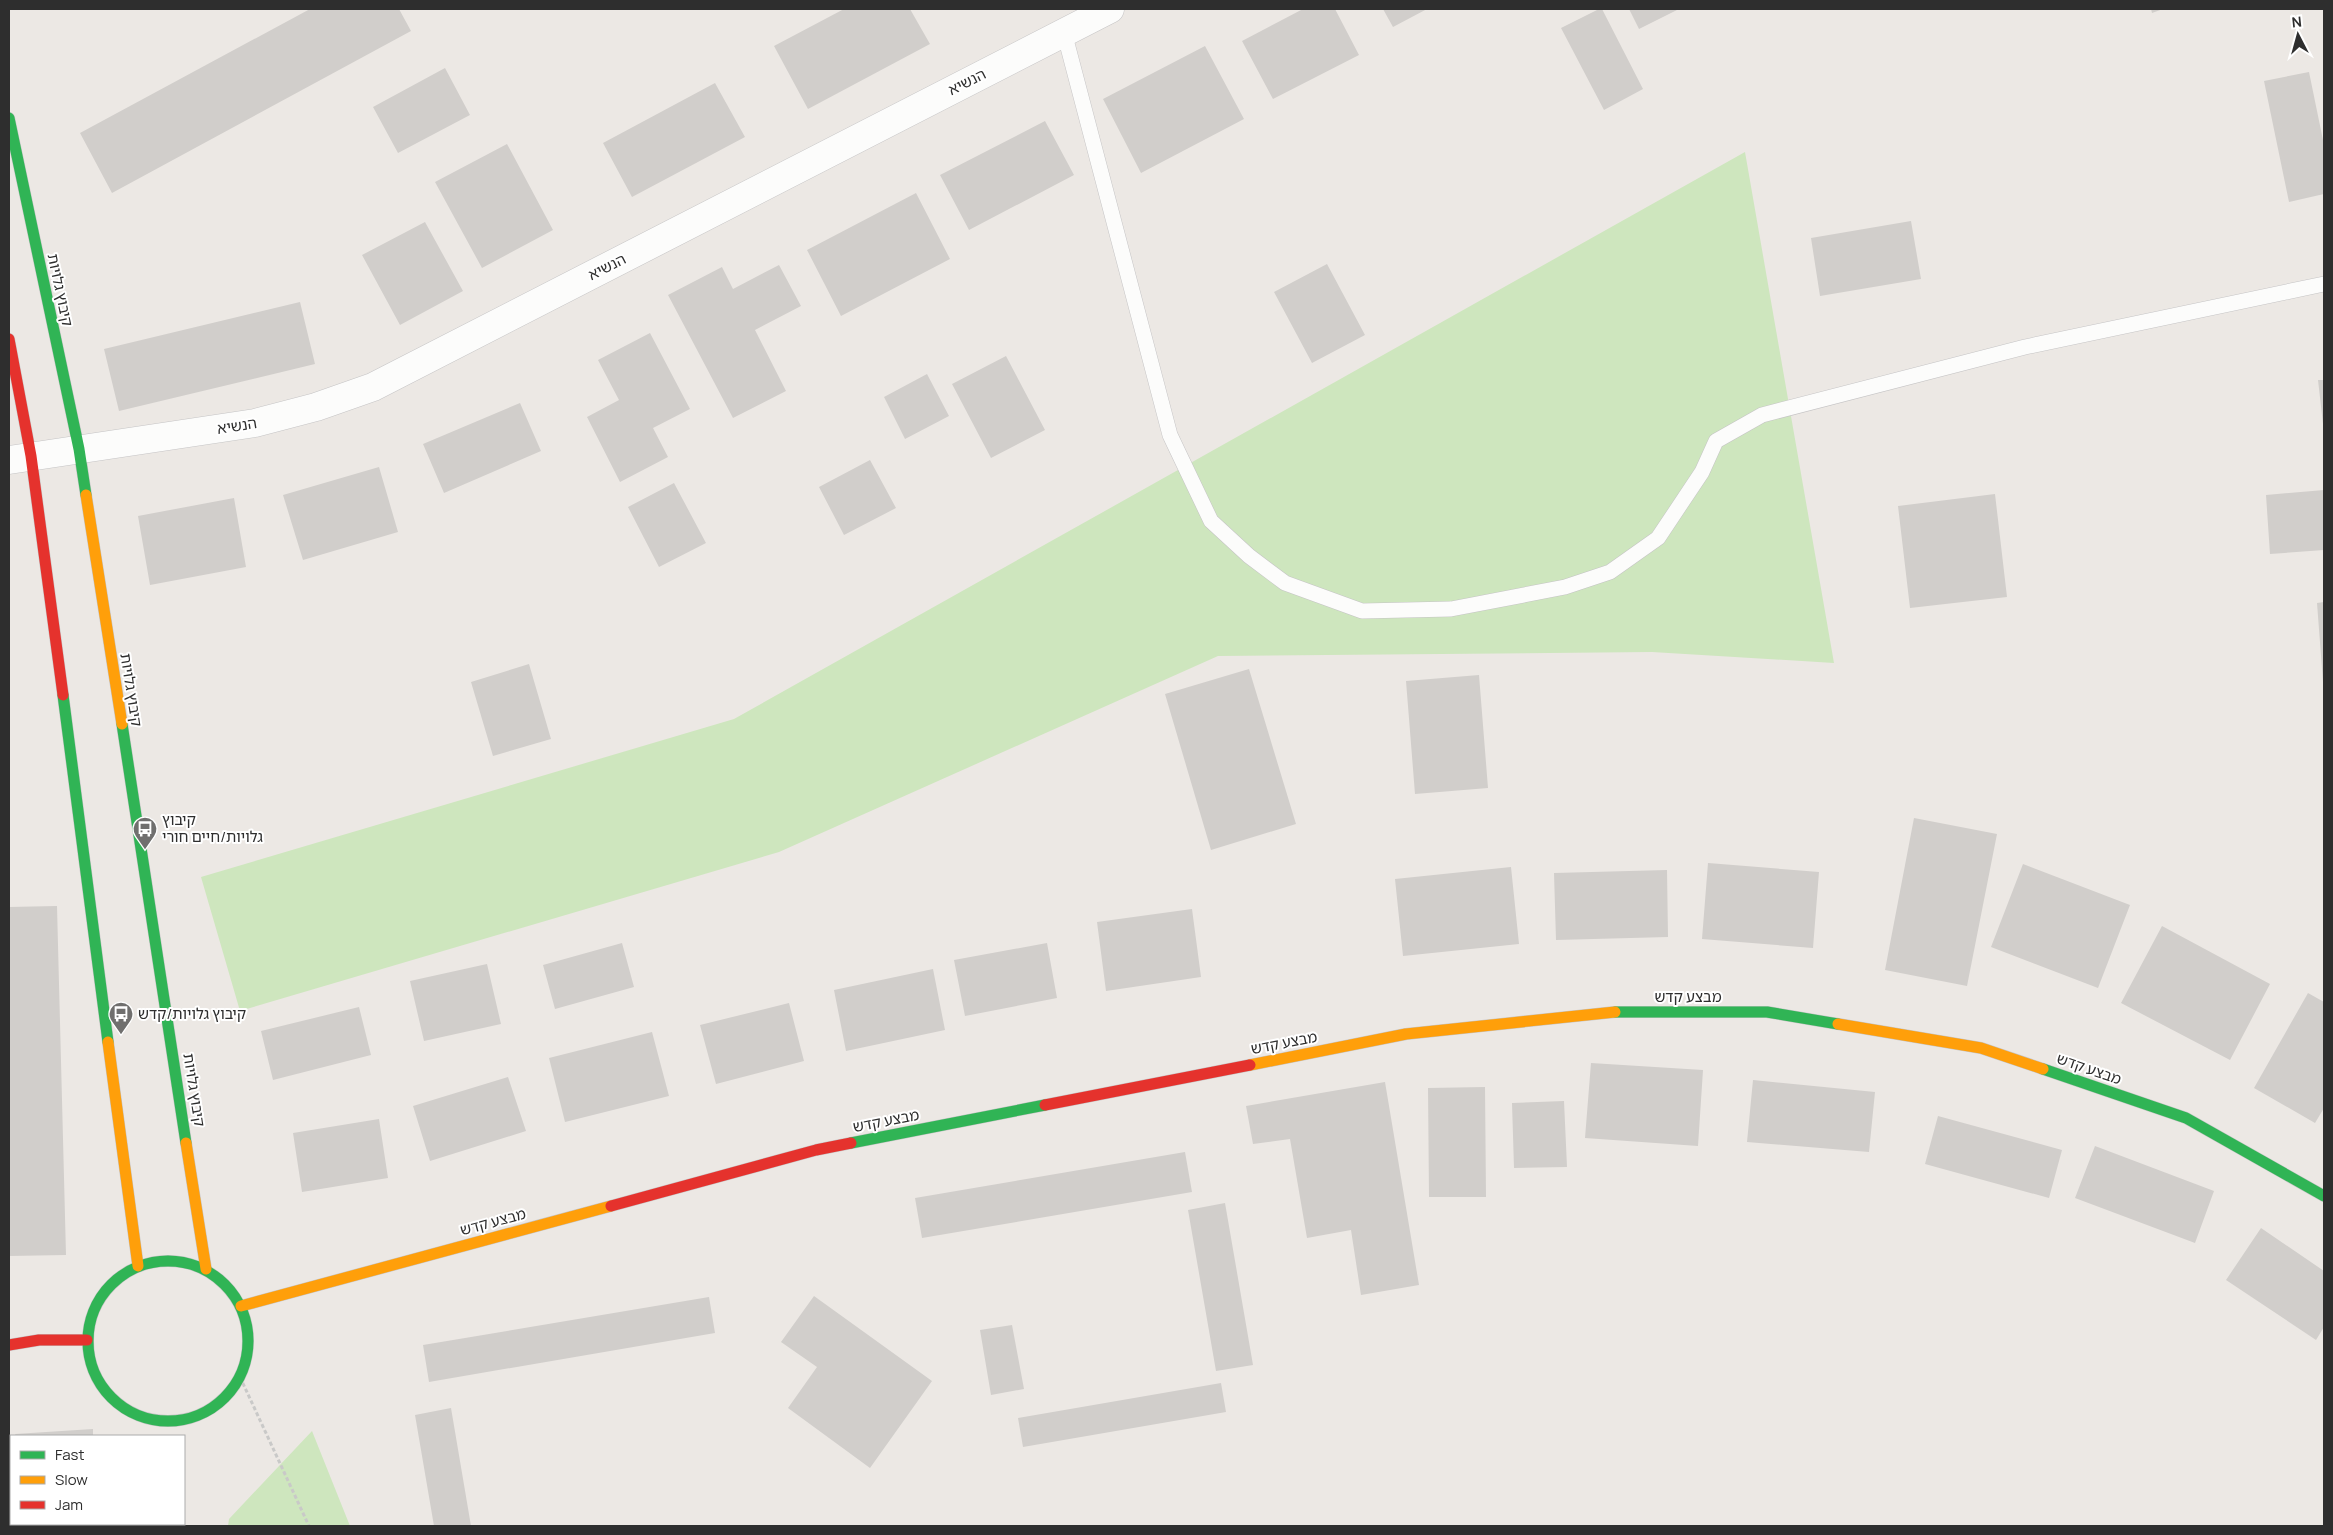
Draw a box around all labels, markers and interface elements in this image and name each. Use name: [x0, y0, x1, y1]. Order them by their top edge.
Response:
north arrow: [2273, 10, 2323, 60]
text: N: [2291, 12, 2303, 32]
street label: הנשיא: [944, 63, 989, 100]
street label: הנשיא: [584, 248, 629, 285]
street label: קיבוץ גלויות: [43, 252, 78, 328]
street label: הנשיא: [216, 412, 258, 439]
street label: קיבוץ גלויות: [115, 652, 148, 728]
place label: קיבוץ גלויות/חיים חורי: [162, 809, 263, 847]
bus stop icon: קיבוץ גלויות/חיים חורי: [132, 816, 158, 850]
street label: מבצע קדש: [1654, 986, 1722, 1007]
bus stop icon: קיבוץ גלויות/קדש: [108, 1001, 134, 1035]
place label: קיבוץ גלויות/קדש: [138, 1003, 246, 1024]
street label: מבצע קדש: [1249, 1026, 1319, 1059]
street label: מבצע קדש: [2054, 1048, 2124, 1089]
street label: קיבוץ גלויות: [178, 1052, 211, 1128]
street label: מבצע קדש: [851, 1104, 921, 1137]
street label: מבצע קדש: [458, 1203, 528, 1240]
legend: [10, 1435, 185, 1525]
text: Fast: [55, 1444, 84, 1465]
text: Slow: [55, 1469, 88, 1490]
text: Jam: [55, 1494, 83, 1515]

